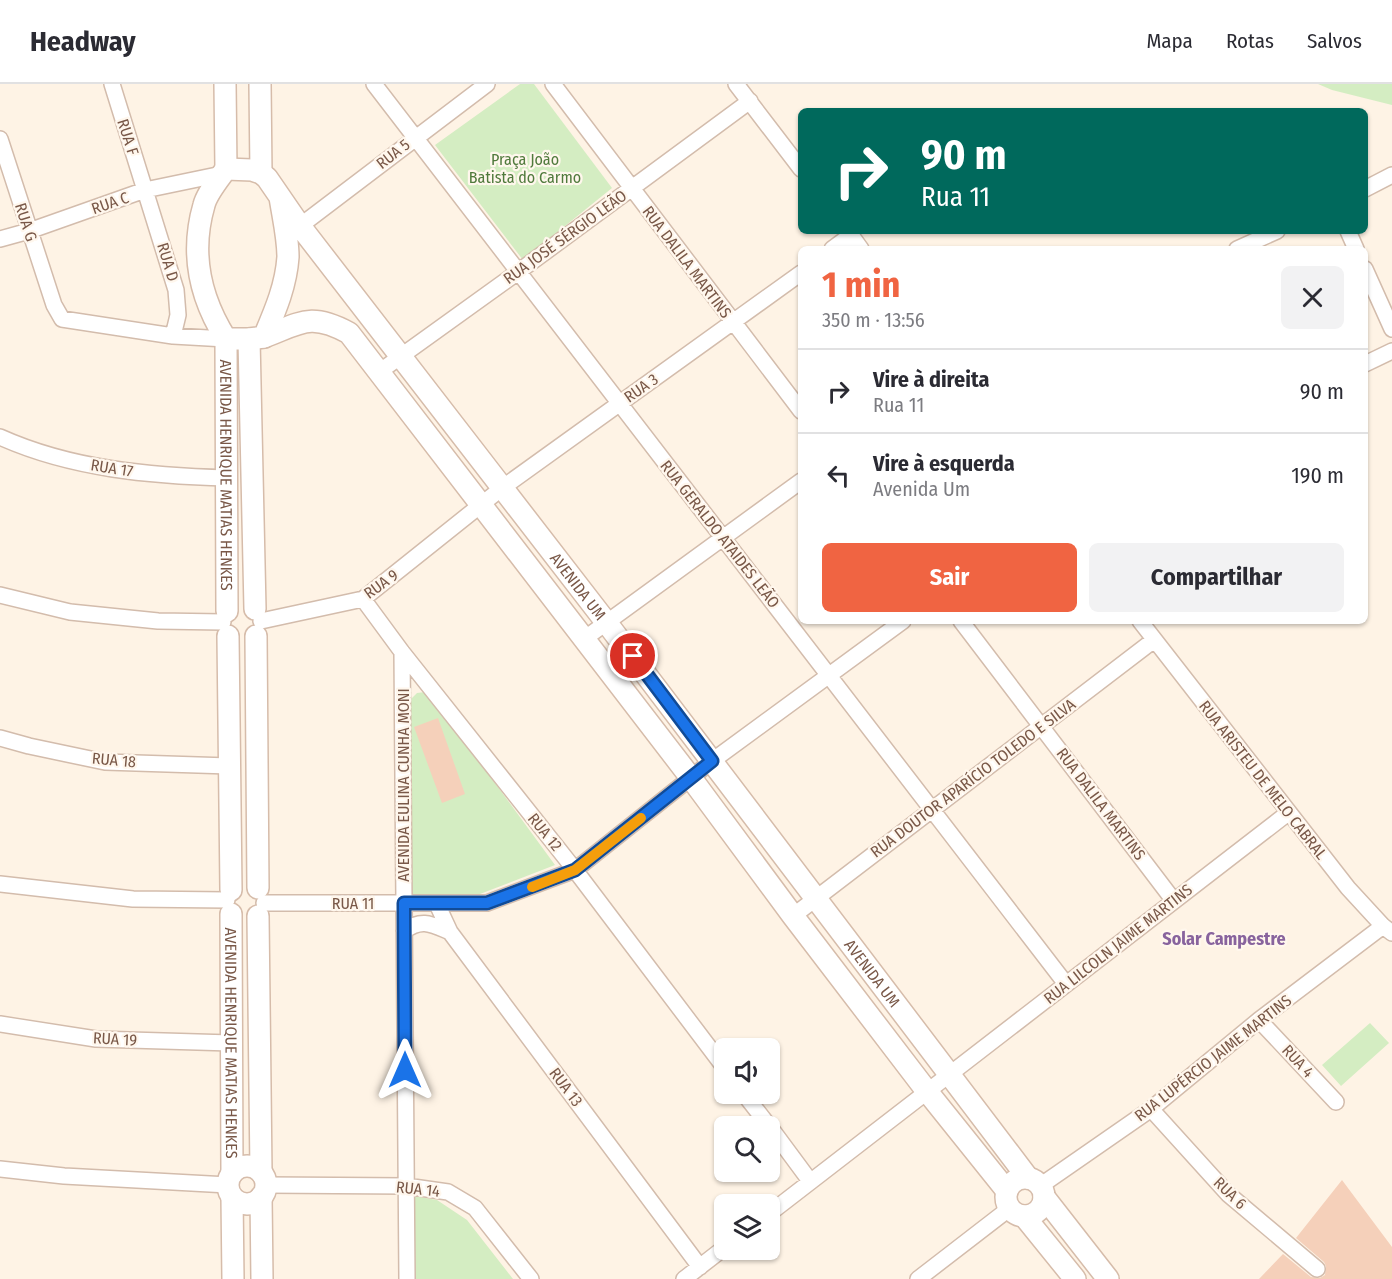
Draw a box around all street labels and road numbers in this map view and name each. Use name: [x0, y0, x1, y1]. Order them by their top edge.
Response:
street label: RUA F: [113, 116, 143, 158]
street label: RUA 5: [372, 135, 414, 173]
street label: RUA JOSÉ SÉRGIO LEÃO: [500, 186, 630, 288]
street label: RUA C: [89, 188, 131, 218]
street label: RUA G: [11, 200, 41, 244]
street label: RUA DALILA MARTINS: [639, 202, 735, 322]
street label: RUA D: [153, 240, 183, 284]
street label: AVENIDA HENRIQUE MATIAS HENKES: [217, 359, 236, 591]
street label: RUA 3: [620, 370, 662, 406]
street label: RUA 17: [89, 455, 135, 481]
street label: RUA GERALDO ATAIDES LEÃO: [656, 456, 784, 612]
street label: AVENIDA UM: [546, 549, 610, 624]
street label: RUA 9: [360, 565, 402, 603]
street label: AVENIDA EULINA CUNHA MONI: [394, 688, 413, 882]
street label: RUA DOUTOR APARÍCIO TOLEDO E SILVA: [867, 694, 1080, 861]
street label: RUA ARISTEU DE MELO CABRAL: [1195, 697, 1331, 863]
street label: RUA DALILA MARTINS: [1053, 744, 1149, 864]
street label: RUA 18: [91, 749, 137, 771]
street label: RUA 12: [524, 809, 566, 855]
street label: RUA LILCOLN JAIME MARTINS: [1040, 880, 1196, 1008]
street label: RUA 11: [332, 894, 374, 913]
street label: AVENIDA HENRIQUE MATIAS HENKES: [222, 927, 241, 1159]
street label: AVENIDA UM: [841, 935, 904, 1011]
street label: RUA LUPÉRCIO JAIME MARTINS: [1131, 991, 1295, 1125]
street label: RUA 19: [93, 1028, 138, 1050]
street label: RUA 4: [1278, 1041, 1318, 1081]
street label: RUA 13: [545, 1064, 587, 1110]
street label: RUA 6: [1210, 1173, 1250, 1213]
street label: RUA 14: [395, 1177, 441, 1201]

